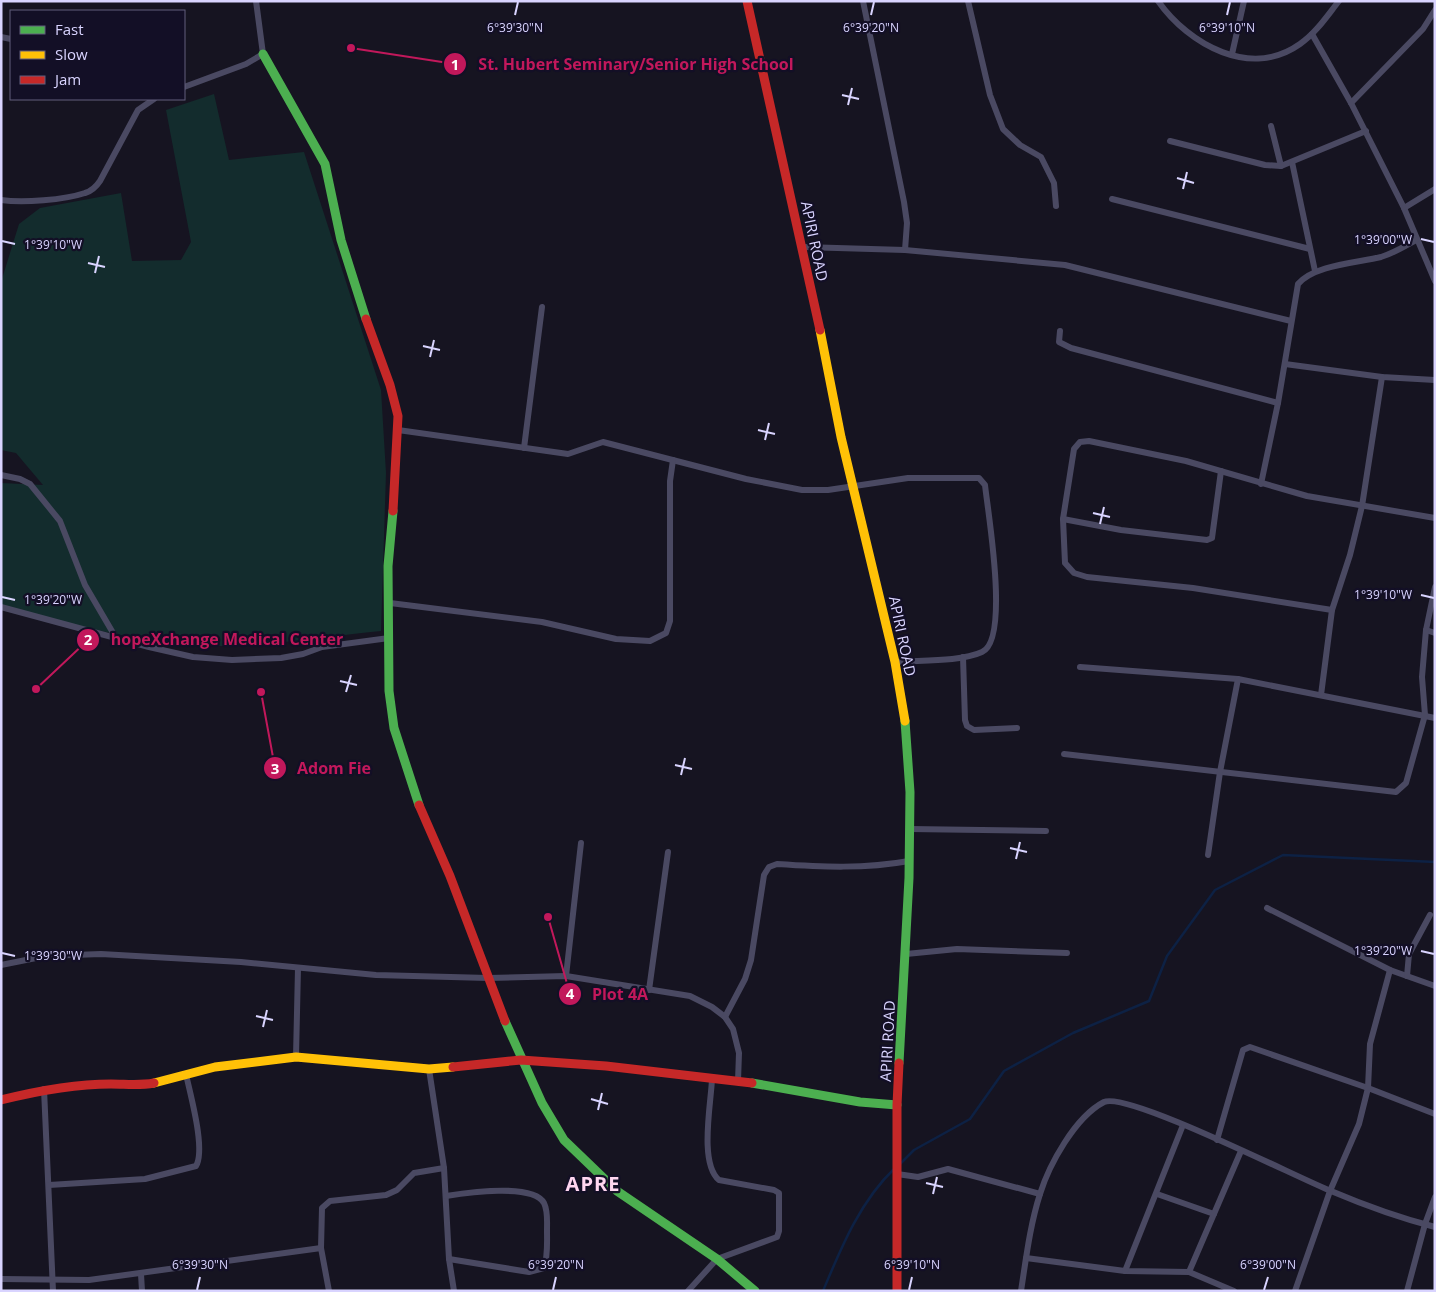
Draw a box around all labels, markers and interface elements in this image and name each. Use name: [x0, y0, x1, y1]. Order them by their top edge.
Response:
legend: [10, 10, 185, 100]
text: Fast: [55, 19, 84, 39]
text: 6°39'30"N: [487, 19, 543, 36]
text: 6°39'20"N: [843, 19, 899, 36]
text: 6°39'10"N: [1199, 19, 1255, 36]
text: Slow: [55, 44, 88, 64]
callout: St. Hubert Seminary/Senior High School: [443, 49, 803, 80]
text: St. Hubert Seminary/Senior High School: [478, 53, 794, 75]
text: 1: [451, 54, 459, 74]
text: Jam: [53, 69, 81, 89]
street label: APIRI ROAD: [797, 199, 833, 283]
text: 1°39'00"W: [1354, 231, 1412, 248]
text: 1°39'10"W: [24, 236, 82, 253]
text: 1°39'10"W: [1354, 586, 1412, 603]
text: 1°39'20"W: [24, 591, 82, 608]
street label: APIRI ROAD: [885, 594, 921, 678]
callout: hopeXchange Medical Center: [75, 624, 353, 655]
text: hopeXchange Medical Center: [111, 628, 343, 650]
text: 2: [84, 629, 93, 649]
callout: Adom Fie: [262, 753, 381, 784]
text: Adom Fie: [297, 757, 371, 779]
text: 3: [271, 758, 279, 778]
text: 1°39'20"W: [1354, 942, 1412, 959]
text: 1°39'30"W: [24, 947, 82, 964]
callout: Plot 4A: [557, 978, 658, 1009]
text: 4: [566, 983, 575, 1003]
text: Plot 4A: [592, 983, 649, 1005]
street label: APIRI ROAD: [875, 1000, 899, 1082]
district label: APRE: [566, 1170, 620, 1197]
text: 6°39'30"N: [172, 1256, 228, 1273]
text: 6°39'20"N: [528, 1256, 584, 1273]
text: 6°39'10"N: [884, 1256, 940, 1273]
text: 6°39'00"N: [1240, 1256, 1296, 1273]

